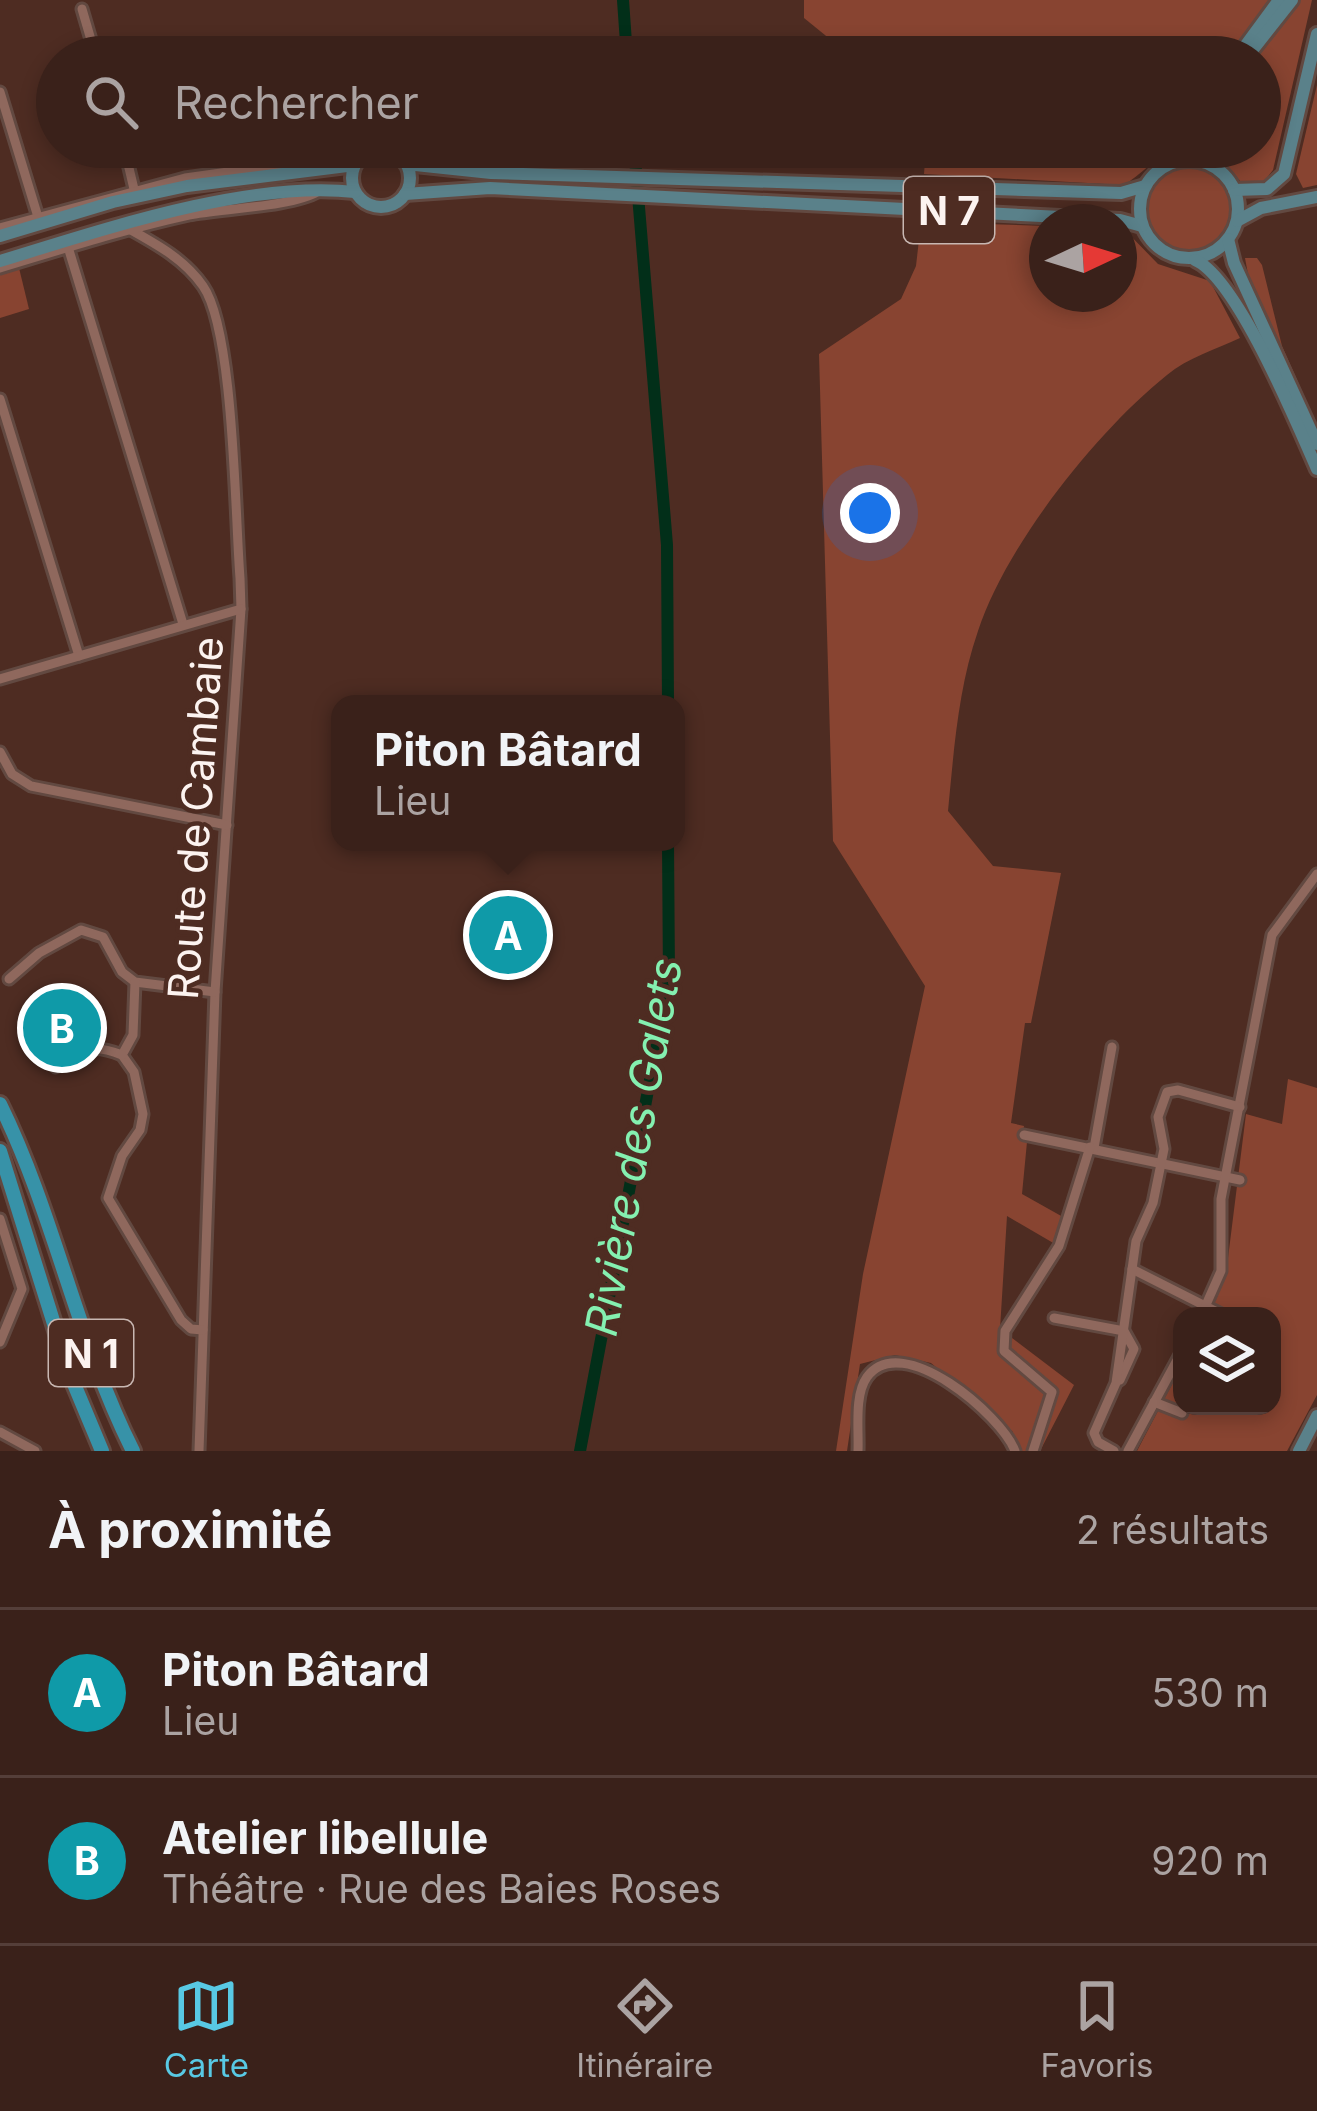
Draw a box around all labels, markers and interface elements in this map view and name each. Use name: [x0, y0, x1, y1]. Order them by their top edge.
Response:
search box: [36, 36, 1281, 168]
icon: search: [78, 69, 144, 135]
text: Rechercher: [174, 75, 419, 130]
road number: N 7: [904, 177, 994, 243]
north arrow: [1029, 204, 1137, 312]
your location: [840, 483, 900, 543]
street label: Route de Cambaie: [157, 635, 233, 1001]
popup: [331, 695, 685, 851]
text: Piton Bâtard: [374, 722, 642, 777]
text: Lieu: [374, 777, 451, 824]
pin: A: [469, 890, 547, 980]
water label: Rivière des Galets: [573, 954, 693, 1340]
pin: B: [23, 983, 101, 1073]
map controls: [1173, 1307, 1281, 1415]
button: layers: [1173, 1307, 1281, 1415]
road number: N 1: [49, 1320, 133, 1386]
text: À proximité: [48, 1499, 332, 1560]
text: 2 résultats: [1076, 1506, 1269, 1553]
text: Piton Bâtard: [162, 1642, 430, 1697]
text: A: [72, 1669, 102, 1716]
text: 530 m: [1151, 1669, 1269, 1716]
text: Lieu: [162, 1697, 239, 1744]
text: Atelier libellule: [162, 1810, 488, 1865]
text: B: [74, 1837, 100, 1884]
text: 920 m: [1151, 1837, 1269, 1884]
text: Théâtre · Rue des Baies Roses: [162, 1865, 721, 1912]
tab: Carte: [164, 1973, 249, 2085]
tab: Itinéraire: [576, 1973, 713, 2085]
tab: Favoris: [1041, 1973, 1153, 2085]

